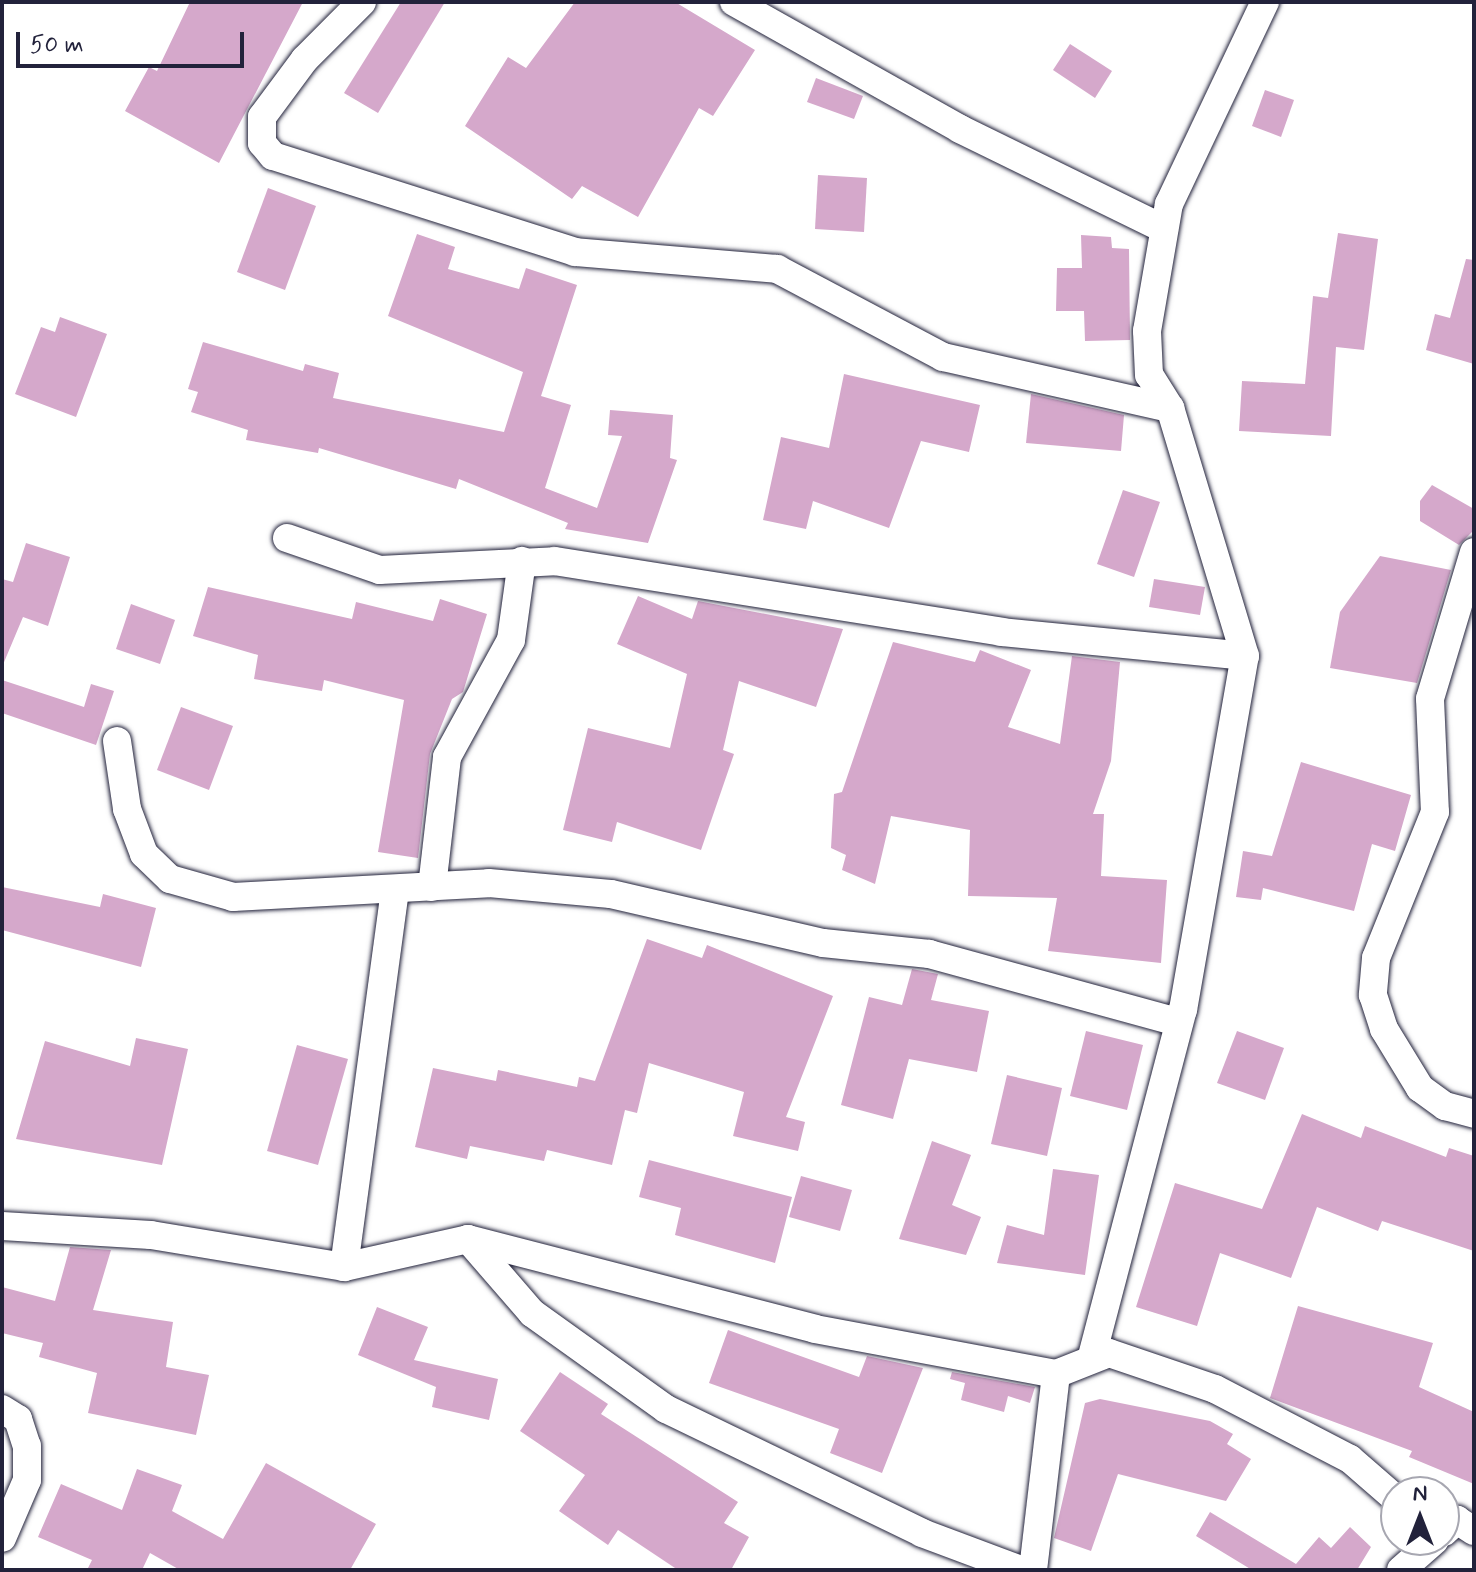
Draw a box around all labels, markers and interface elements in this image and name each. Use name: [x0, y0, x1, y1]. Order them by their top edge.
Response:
scale bar: [20, 16, 248, 66]
text: 50 m: [30, 30, 84, 61]
north arrow: [1380, 1476, 1460, 1556]
text: N: [1413, 1480, 1427, 1508]

